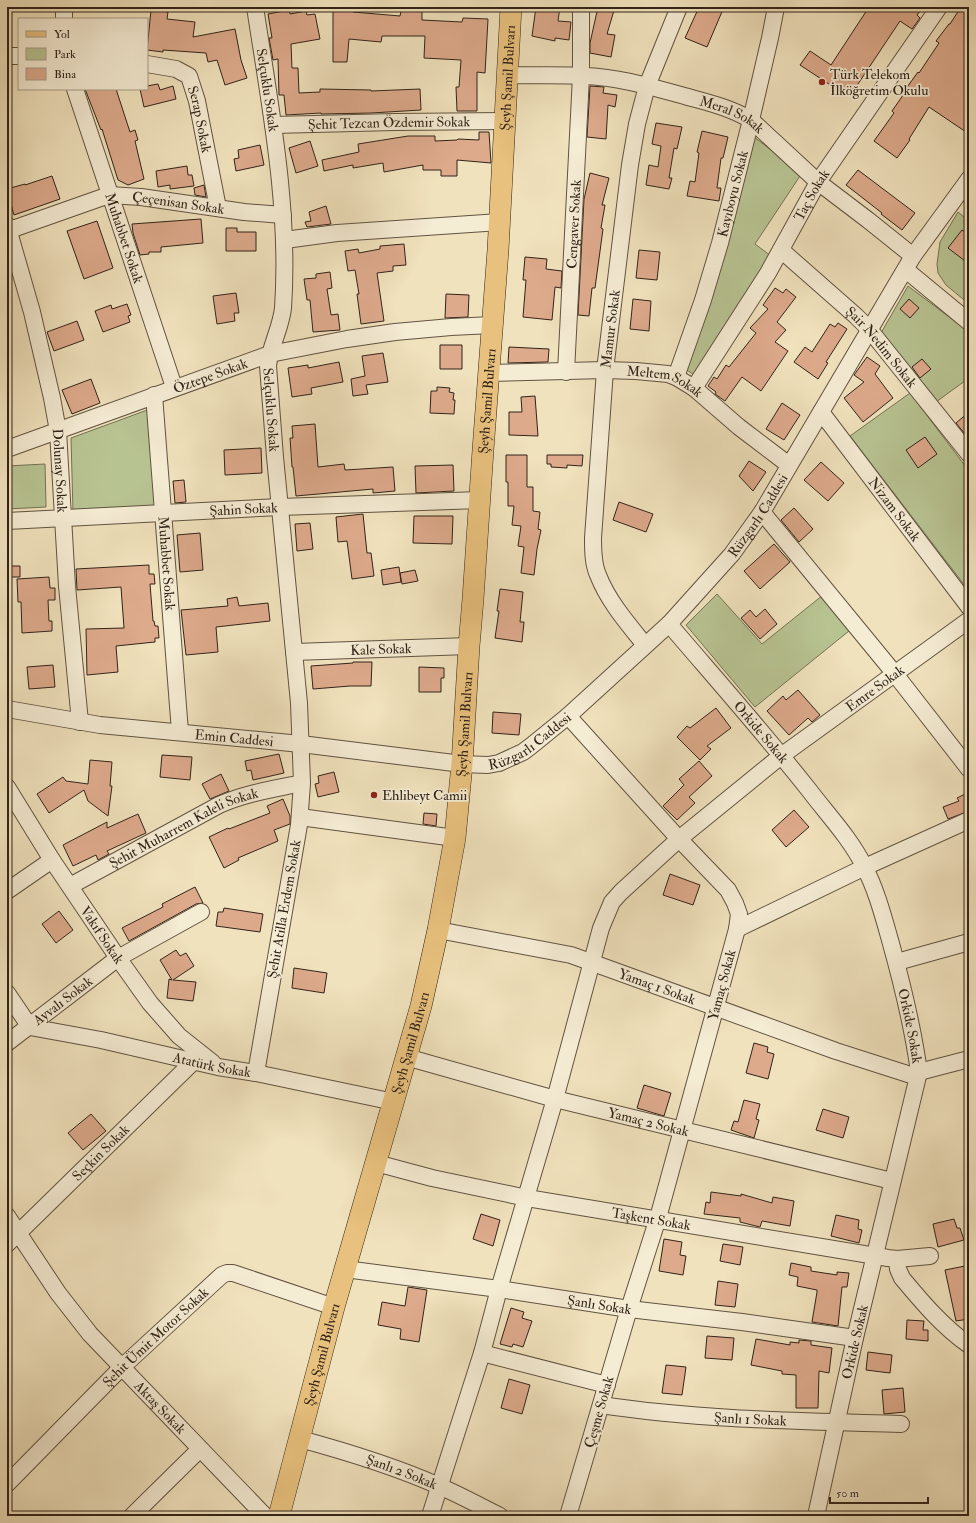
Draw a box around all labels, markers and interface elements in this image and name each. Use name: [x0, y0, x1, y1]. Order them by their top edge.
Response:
legend: [18, 18, 148, 90]
street label: Şeyh Şamil Bulvarı: [496, 24, 519, 131]
text: Yol: [54, 27, 70, 42]
text: Park: [54, 47, 76, 62]
street label: Selçuklu Sokak: [253, 47, 282, 133]
place label: Türk Telekom İlköğretim Okulu: [830, 66, 928, 99]
text: Bina: [54, 67, 77, 82]
marker: Türk Telekom İlköğretim Okulu: [817, 77, 827, 87]
street label: Serap Sokak: [184, 84, 216, 155]
street label: Meral Sokak: [698, 92, 768, 137]
street label: Şehit Tezcan Özdemir Sokak: [308, 113, 470, 133]
street label: Kayıboyu Sokak: [713, 148, 752, 239]
street label: Taç Sokak: [790, 166, 833, 224]
street label: Cengaver Sokak: [563, 179, 584, 269]
street label: Çeçenisan Sokak: [132, 188, 226, 218]
street label: Muhabbet Sokak: [102, 191, 148, 286]
street label: Mamur Sokak: [597, 288, 623, 369]
street label: Şair Nedim Sokak: [842, 303, 921, 391]
street label: Şeyh Şamil Bulvarı: [474, 348, 499, 454]
street label: Öztepe Sokak: [171, 354, 250, 397]
street label: Meltem Sokak: [626, 362, 707, 401]
street label: Selçuklu Sokak: [260, 367, 283, 453]
street label: Dolunay Sokak: [49, 428, 71, 513]
street label: Rüzgarlı Caddesi: [724, 470, 791, 560]
street label: Nizam Sokak: [865, 474, 925, 545]
street label: Şahin Sokak: [209, 499, 279, 519]
street label: Muhabbet Sokak: [155, 516, 179, 611]
street label: Kale Sokak: [350, 639, 412, 659]
street label: Emre Sokak: [842, 661, 908, 715]
street label: Şeyh Şamil Bulvarı: [452, 671, 476, 778]
street label: Orkide Sokak: [730, 697, 793, 767]
street label: Rüzgarlı Caddesi: [487, 708, 575, 773]
street label: Emin Caddesi: [194, 725, 274, 750]
street label: Şehit Muharrem Kaleli Sokak: [106, 784, 260, 872]
place label: Ehlibeyt Camii: [382, 787, 468, 805]
marker: Ehlibeyt Camii: [369, 790, 379, 800]
street label: Şehit Atilla Erdem Sokak: [263, 838, 305, 980]
street label: Vakıf Sokak: [77, 903, 128, 967]
street label: Yamaç Sokak: [704, 947, 740, 1022]
street label: Yamaç 1 Sokak: [616, 964, 698, 1008]
street label: Ayvalı Sokak: [29, 972, 96, 1029]
street label: Orkide Sokak: [894, 987, 926, 1065]
street label: Şeyh Şamil Bulvarı: [388, 990, 432, 1096]
street label: Atatürk Sokak: [170, 1048, 253, 1081]
street label: Yamaç 2 Sokak: [606, 1104, 691, 1140]
street label: Seçkin Sokak: [68, 1120, 133, 1184]
street label: Taşkent Sokak: [610, 1204, 692, 1234]
street label: Şehit Ümit Motor Sokak: [99, 1283, 212, 1390]
street label: Şanlı Sokak: [566, 1291, 633, 1318]
street label: Şeyh Şamil Bulvarı: [300, 1301, 343, 1408]
street label: Orkide Sokak: [838, 1303, 872, 1381]
street label: Çeşme Sokak: [581, 1374, 617, 1450]
street label: Aktaş Sokak: [130, 1376, 190, 1438]
street label: Şanlı 1 Sokak: [714, 1408, 787, 1429]
street label: Şanlı 2 Sokak: [364, 1451, 440, 1493]
scale bar: [830, 1479, 928, 1505]
text: 50 m: [836, 1486, 860, 1501]

